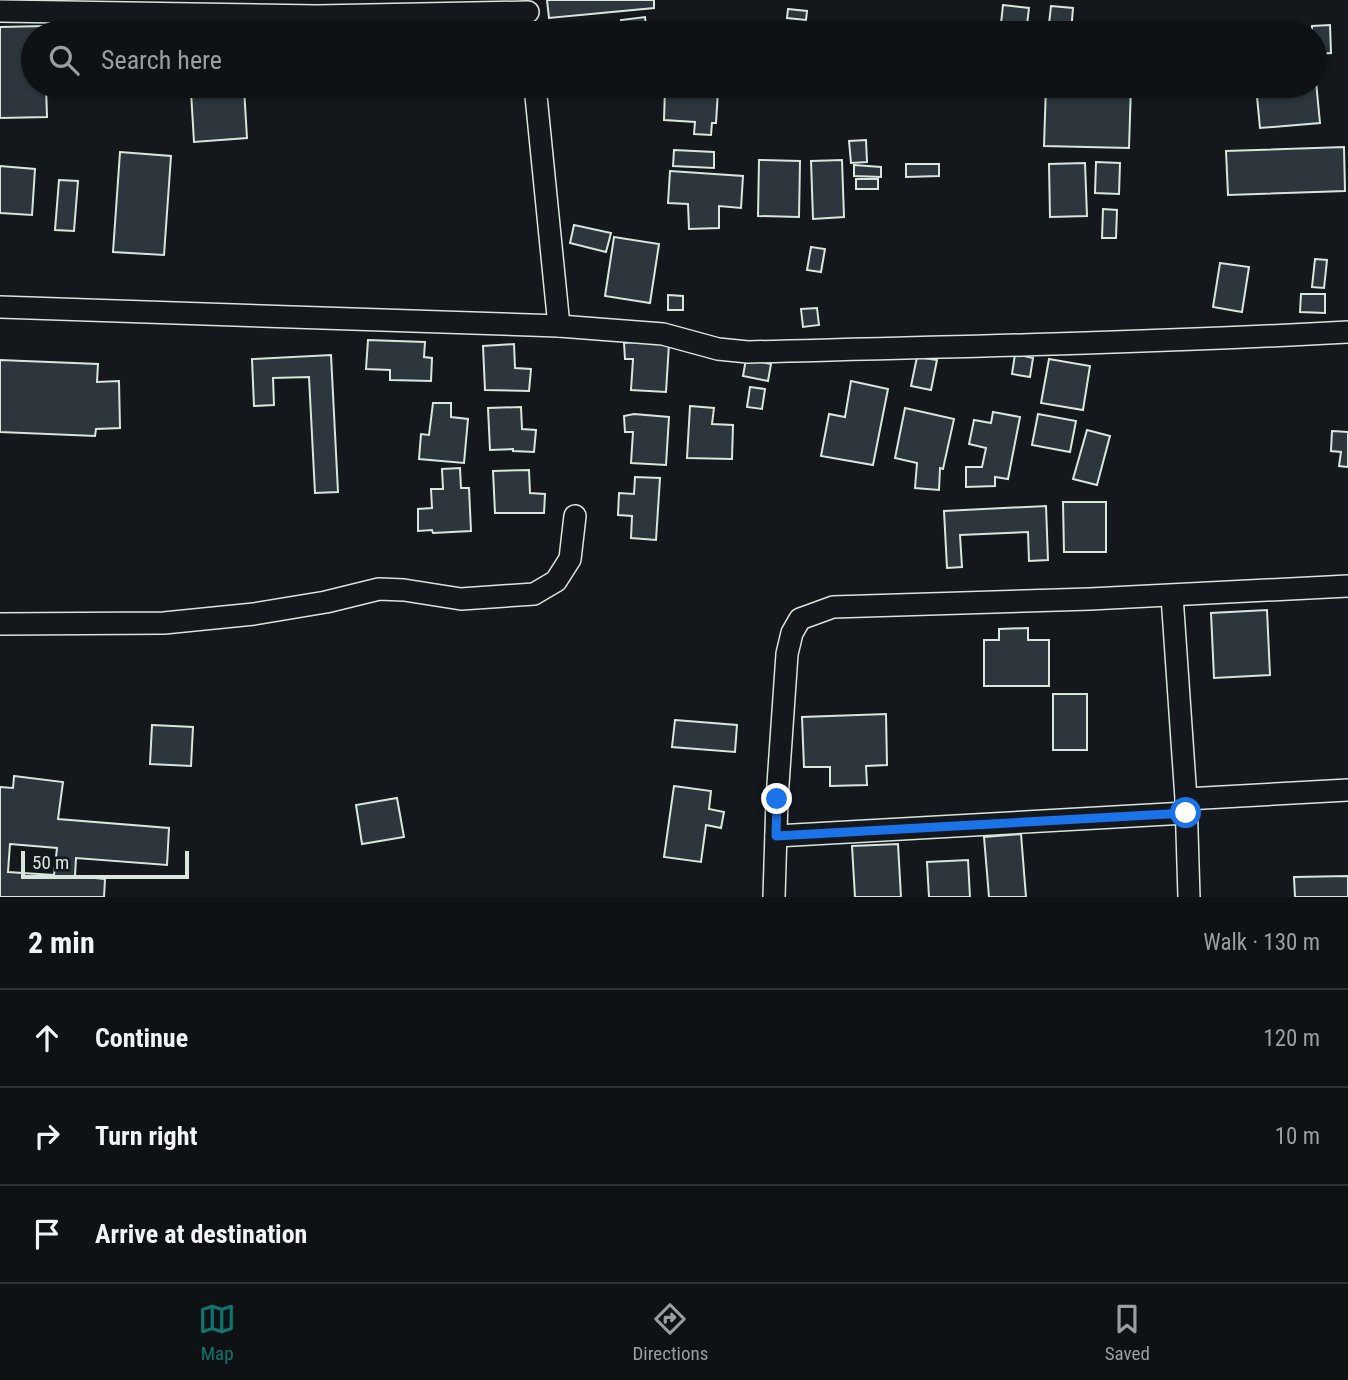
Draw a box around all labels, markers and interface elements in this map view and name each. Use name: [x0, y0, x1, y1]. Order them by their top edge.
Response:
search box: [21, 21, 1327, 98]
icon: search: [45, 41, 83, 79]
text: Search here: [101, 45, 222, 75]
route end: [761, 783, 792, 814]
route start: [1170, 797, 1201, 828]
scale bar: [21, 848, 189, 880]
text: 50 m: [32, 851, 69, 874]
text: 2 min: [28, 925, 95, 960]
text: Walk · 130 m: [1203, 929, 1320, 956]
icon: ahead: [28, 1019, 66, 1057]
text: Continue: [95, 1023, 188, 1053]
text: 120 m: [1263, 1025, 1320, 1052]
icon: right: [28, 1117, 66, 1155]
text: Turn right: [95, 1121, 197, 1151]
text: 10 m: [1275, 1123, 1320, 1150]
icon: arrive: [28, 1215, 66, 1253]
text: Arrive at destination: [95, 1219, 307, 1249]
tab: Map: [198, 1300, 236, 1365]
tab: Directions: [632, 1300, 708, 1365]
tab: Saved: [1105, 1300, 1150, 1365]

